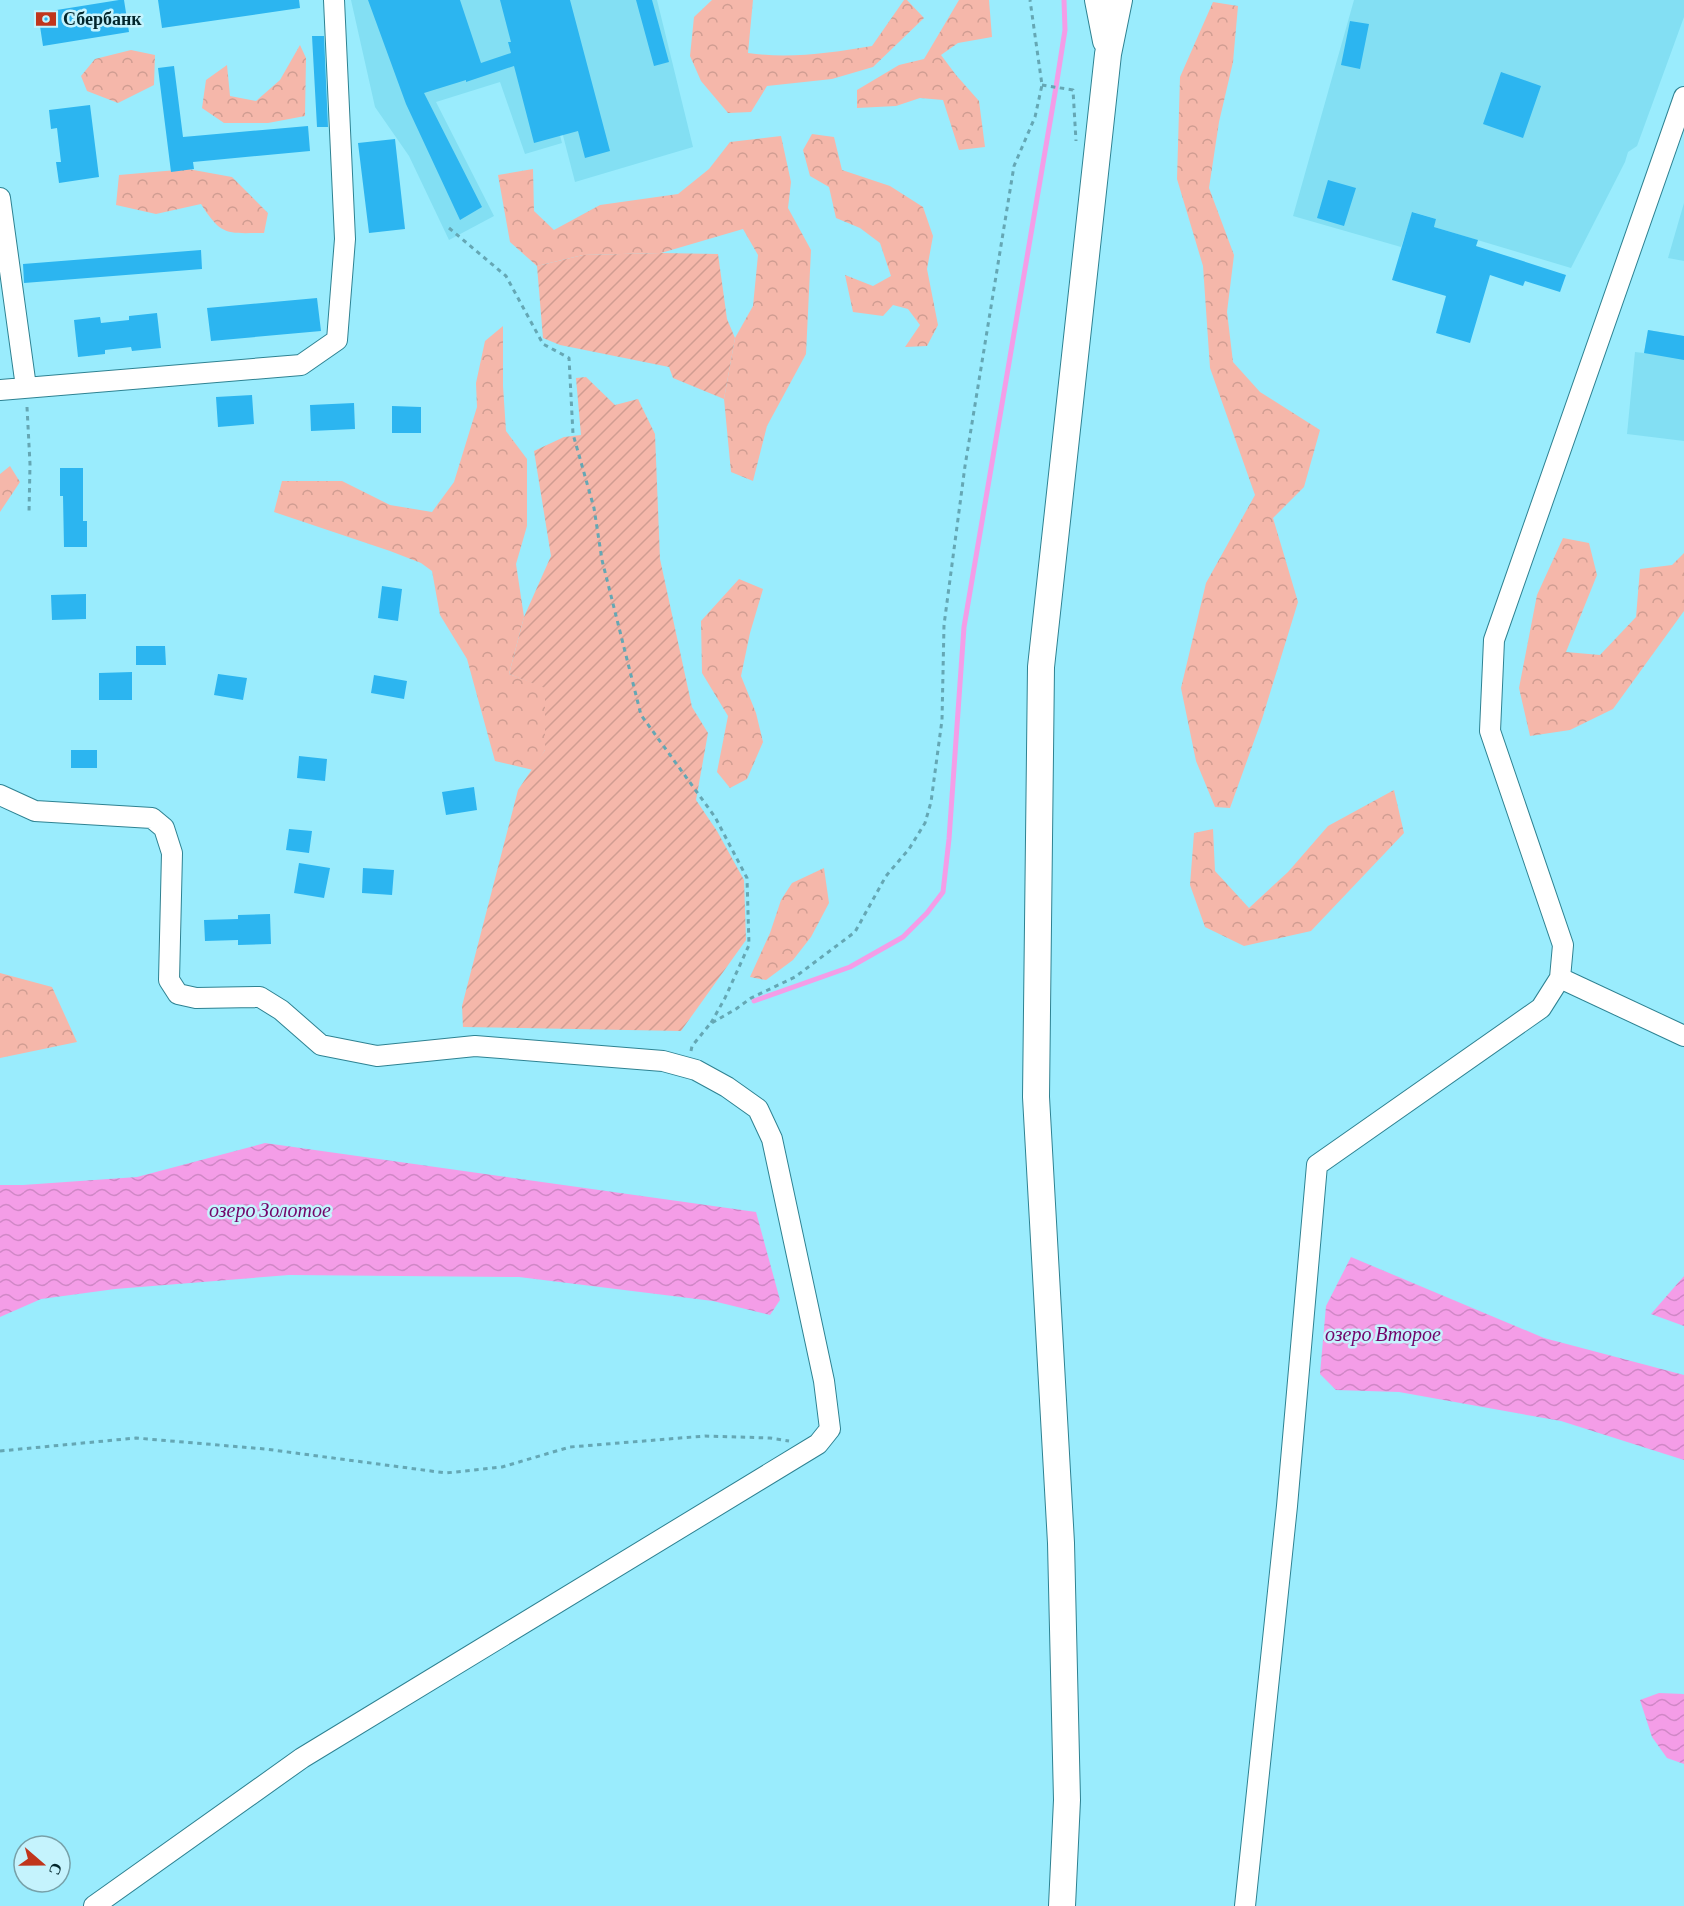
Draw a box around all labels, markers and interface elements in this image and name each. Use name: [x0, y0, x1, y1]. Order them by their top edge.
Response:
bank icon: Сбербанк: [34, 7, 58, 31]
place label: Сбербанк: [63, 9, 142, 29]
water label: озеро Золотое: [209, 1199, 331, 1222]
water label: озеро Второе: [1325, 1323, 1441, 1346]
north arrow: [12, 1834, 72, 1894]
text: С: [46, 1861, 66, 1877]

